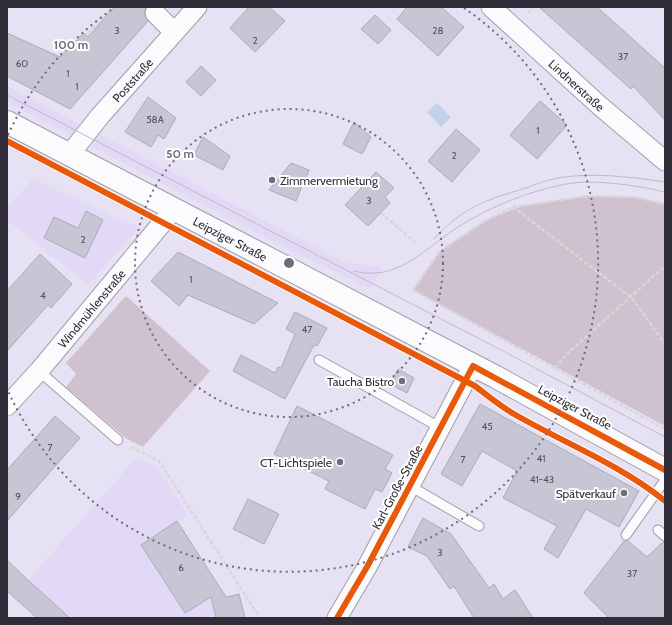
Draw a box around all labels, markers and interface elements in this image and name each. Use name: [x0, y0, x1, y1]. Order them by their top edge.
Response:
house number: 3: [114, 24, 120, 37]
house number: 28: [432, 24, 444, 37]
house number: 2: [252, 34, 258, 47]
text: 100 m: [54, 37, 88, 52]
house number: 37: [618, 50, 628, 63]
street label: Poststraße: [109, 55, 156, 105]
street label: Lindnerstraße: [546, 56, 608, 114]
house number: 60: [16, 57, 28, 70]
house number: 1: [66, 67, 70, 80]
house number: 1: [75, 80, 79, 93]
house number: 58A: [146, 113, 165, 126]
house number: 1: [536, 124, 540, 137]
text: 50 m: [166, 146, 194, 161]
house number: 2: [451, 149, 457, 162]
place label: Zimmervermietung: [280, 173, 379, 188]
marker: Zimmervermietung: [267, 175, 277, 185]
house number: 3: [366, 194, 372, 207]
street label: Leipziger Straße: [191, 213, 270, 264]
house number: 2: [80, 233, 86, 246]
centre of rings: [282, 256, 296, 270]
street label: Windmühlenstraße: [54, 266, 128, 351]
house number: 1: [189, 273, 193, 286]
house number: 4: [40, 289, 46, 302]
house number: 47: [302, 323, 312, 336]
place label: Taucha Bistro: [327, 374, 394, 389]
marker: Taucha Bistro: [397, 376, 407, 386]
street label: Leipziger Straße: [536, 381, 614, 433]
house number: 45: [481, 420, 493, 433]
house number: 7: [47, 441, 53, 454]
street label: Karl-Große-Straße: [368, 442, 426, 532]
house number: 41: [536, 452, 546, 465]
house number: 7: [460, 453, 466, 466]
place label: CT-Lichtspiele: [260, 455, 332, 470]
marker: CT-Lichtspiele: [335, 457, 345, 467]
house number: 41-43: [530, 473, 554, 486]
place label: Spätverkauf: [556, 486, 616, 501]
marker: Spätverkauf: [619, 488, 629, 498]
house number: 9: [15, 490, 21, 503]
house number: 3: [437, 546, 443, 559]
house number: 6: [178, 561, 184, 574]
house number: 37: [627, 567, 637, 580]

